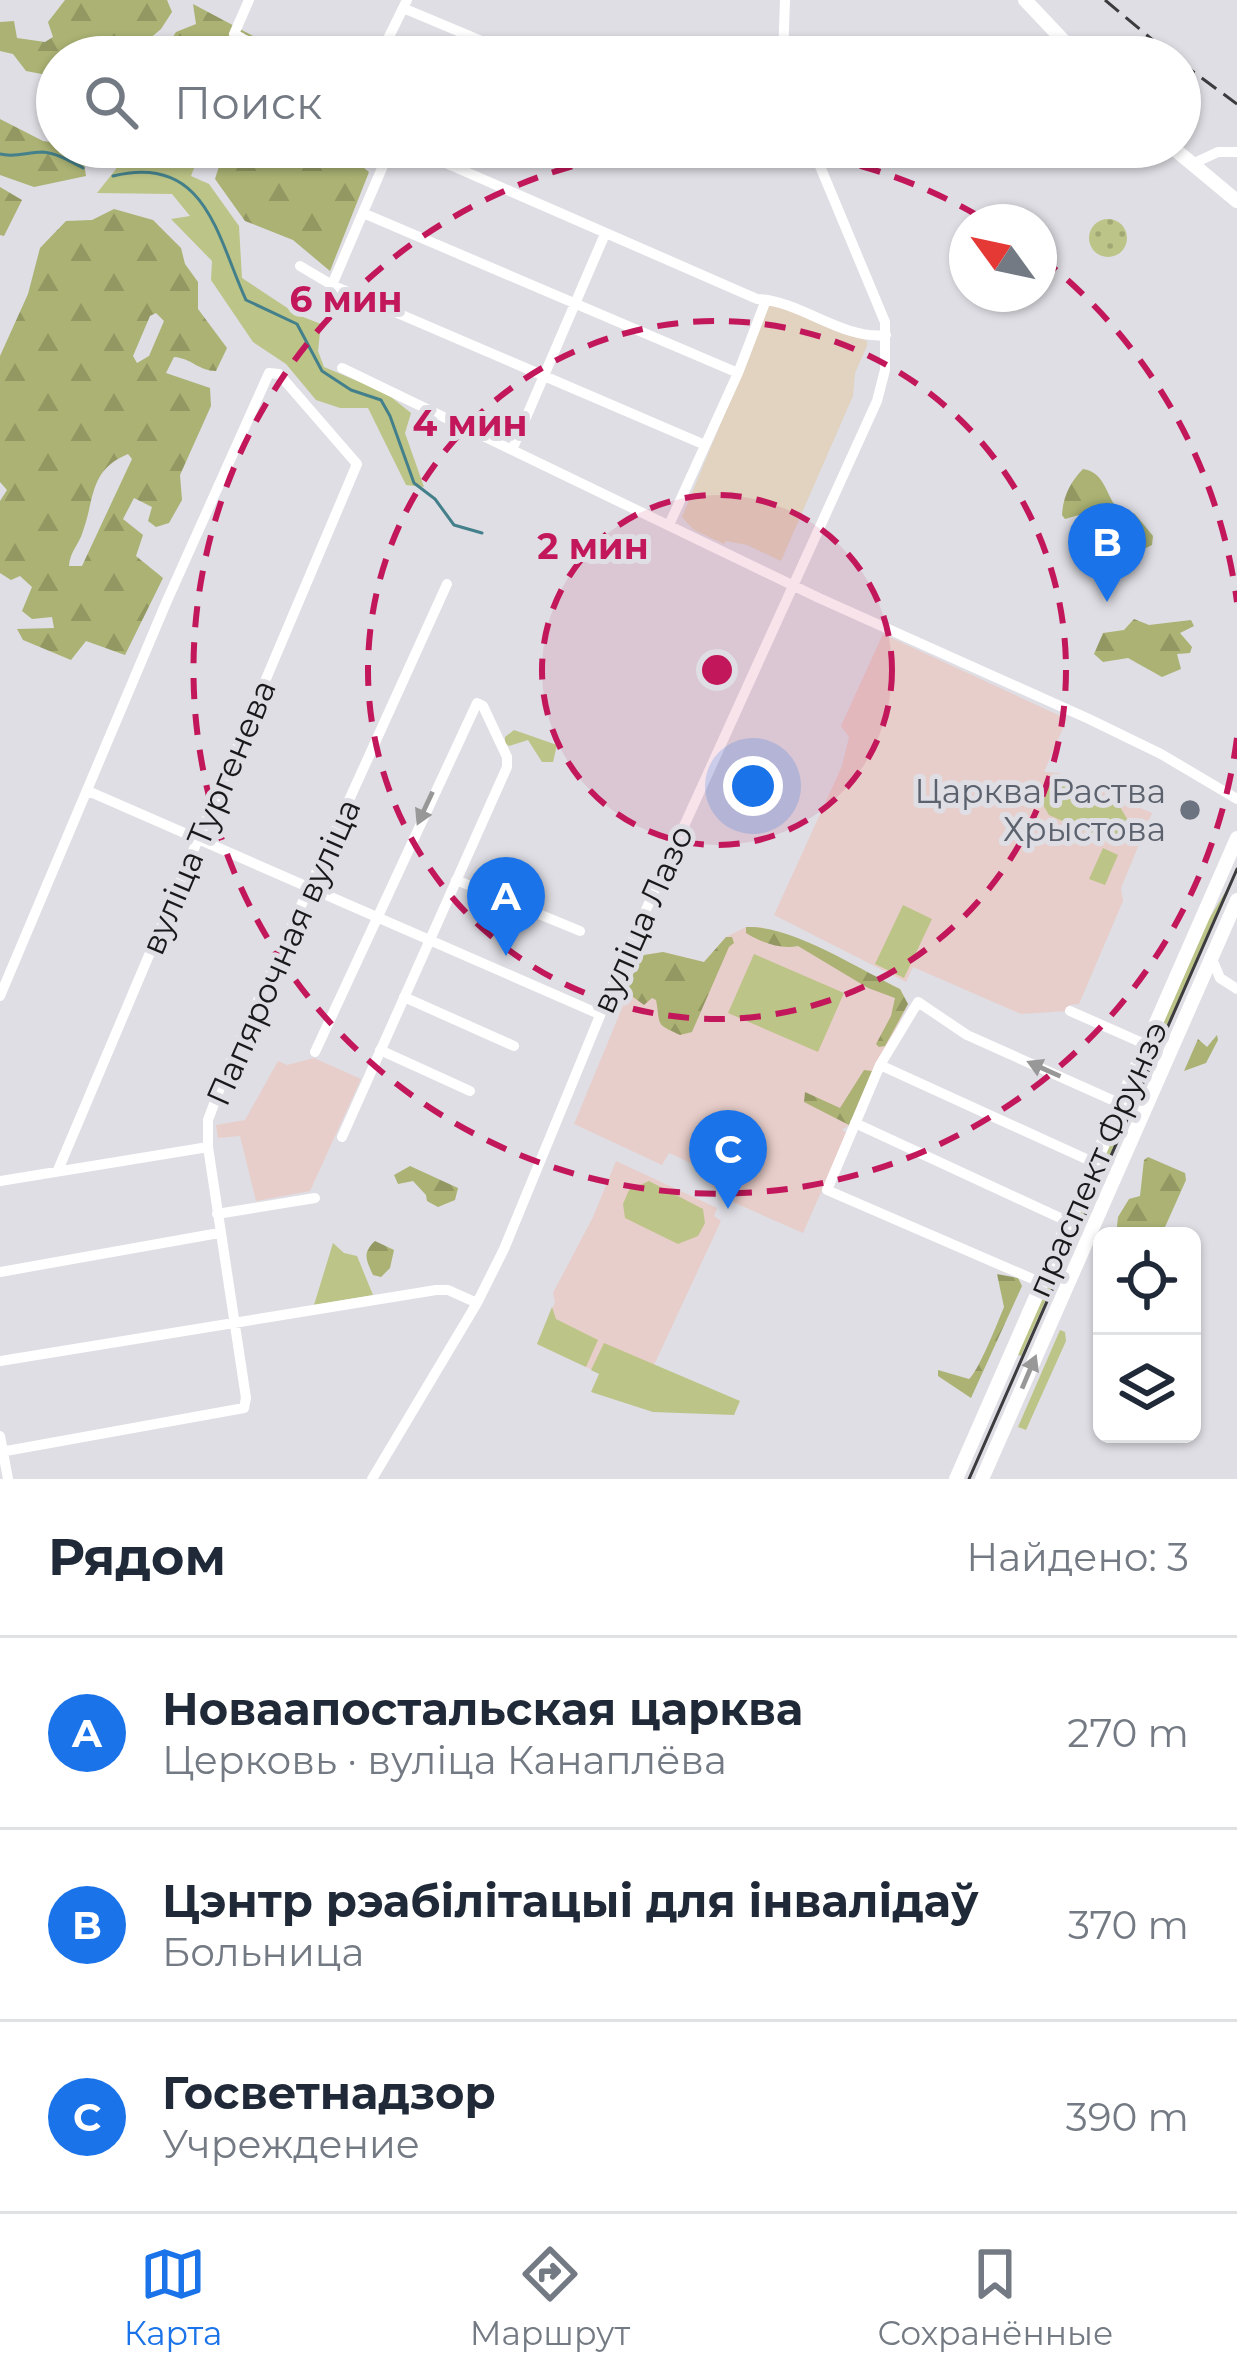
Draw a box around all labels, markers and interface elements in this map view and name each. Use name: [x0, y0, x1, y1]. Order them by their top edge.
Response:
search box: [36, 36, 1201, 168]
icon: search: [78, 69, 144, 135]
text: Поиск: [174, 75, 322, 130]
north arrow: [949, 204, 1057, 312]
text: 6 мин: [289, 277, 403, 321]
text: 4 мин: [413, 401, 527, 445]
pin: B: [1068, 503, 1146, 602]
text: 2 мин: [537, 524, 649, 568]
centre of rings: [696, 649, 738, 691]
street label: вуліца Тургенева: [132, 674, 284, 960]
your location: [723, 756, 783, 816]
place label: Царква Раства Хрыстова: [914, 771, 1166, 849]
one-way arrow: [415, 791, 435, 826]
street label: Папярочная вуліца: [197, 792, 369, 1112]
marker: Царква Раства Хрыстова: [1177, 797, 1203, 823]
street label: вуліца Лазо: [583, 819, 701, 1019]
pin: A: [467, 857, 545, 956]
street label: праспект Фрунзэ: [1018, 1015, 1176, 1303]
one-way arrow: [1026, 1059, 1061, 1079]
pin: C: [689, 1110, 767, 1209]
map controls: [1093, 1227, 1201, 1443]
button: locate: [1093, 1227, 1201, 1335]
button: layers: [1093, 1335, 1201, 1443]
one-way arrow: [1019, 1354, 1039, 1389]
text: Рядом: [48, 1526, 226, 1588]
text: Найдено: 3: [966, 1533, 1189, 1581]
text: Новаапостальская царква: [162, 1681, 803, 1736]
text: A: [72, 1709, 102, 1757]
text: 270 m: [1067, 1709, 1189, 1757]
text: Церковь · вуліца Канаплёва: [162, 1736, 727, 1784]
text: Цэнтр рэабілітацыі для інвалідаў: [162, 1873, 979, 1928]
text: B: [72, 1901, 102, 1949]
text: 370 m: [1068, 1901, 1189, 1949]
text: Больница: [162, 1928, 364, 1976]
text: Госветнадзор: [162, 2065, 496, 2120]
text: C: [73, 2093, 101, 2141]
text: 390 m: [1066, 2093, 1189, 2141]
text: Учреждение: [162, 2120, 420, 2168]
tab: Карта: [124, 2241, 222, 2353]
tab: Маршрут: [470, 2241, 630, 2353]
tab: Сохранённые: [877, 2241, 1113, 2353]

